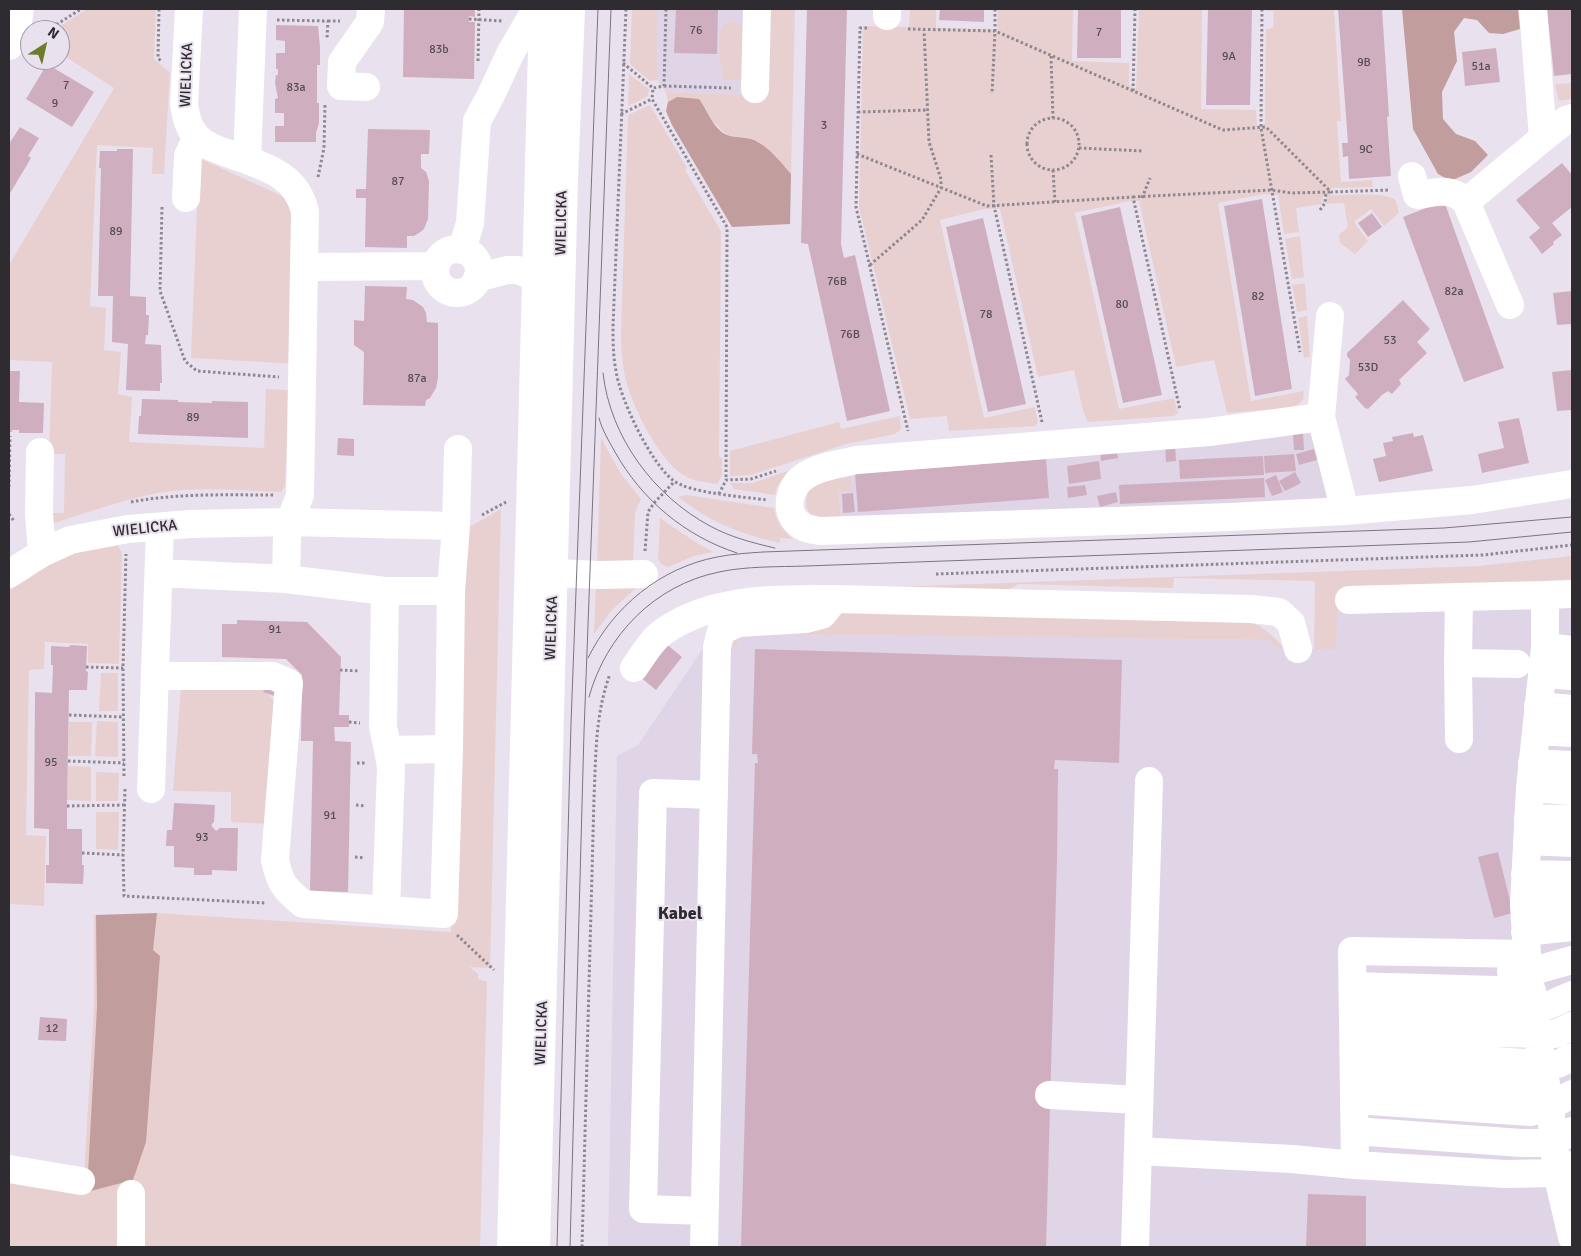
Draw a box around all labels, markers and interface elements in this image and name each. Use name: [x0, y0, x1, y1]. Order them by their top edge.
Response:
north arrow: [20, 20, 70, 70]
text: N: [44, 23, 62, 43]
house number: 76: [690, 24, 702, 38]
house number: 7: [1096, 26, 1102, 40]
street label: WIELICKA: [177, 42, 197, 108]
house number: 83b: [429, 43, 449, 57]
house number: 9A: [1222, 50, 1236, 64]
house number: 9B: [1357, 56, 1371, 70]
house number: 51a: [1471, 60, 1491, 74]
house number: 7: [63, 79, 69, 93]
house number: 83a: [286, 81, 306, 95]
house number: 9: [52, 97, 58, 111]
house number: 3: [821, 119, 827, 133]
house number: 9C: [1359, 143, 1373, 157]
house number: 87: [392, 175, 404, 189]
street label: WIELICKA: [552, 190, 572, 256]
house number: 89: [110, 225, 122, 239]
house number: 76B: [827, 275, 847, 289]
house number: 82a: [1444, 285, 1464, 299]
house number: 82: [1252, 290, 1264, 304]
house number: 80: [1116, 298, 1128, 312]
house number: 78: [980, 308, 992, 322]
house number: 76B: [840, 328, 860, 342]
house number: 53: [1384, 334, 1396, 348]
house number: 53D: [1358, 361, 1378, 375]
house number: 87a: [407, 372, 427, 386]
house number: 89: [187, 411, 199, 425]
street label: WIELICKA: [112, 517, 178, 541]
street label: WIELICKA: [542, 595, 562, 661]
house number: 91: [269, 623, 281, 637]
house number: 95: [45, 756, 57, 770]
house number: 91: [324, 809, 336, 823]
house number: 93: [196, 831, 208, 845]
district label: Kabel: [658, 903, 702, 925]
street label: WIELICKA: [532, 1000, 552, 1066]
house number: 12: [46, 1022, 58, 1036]

